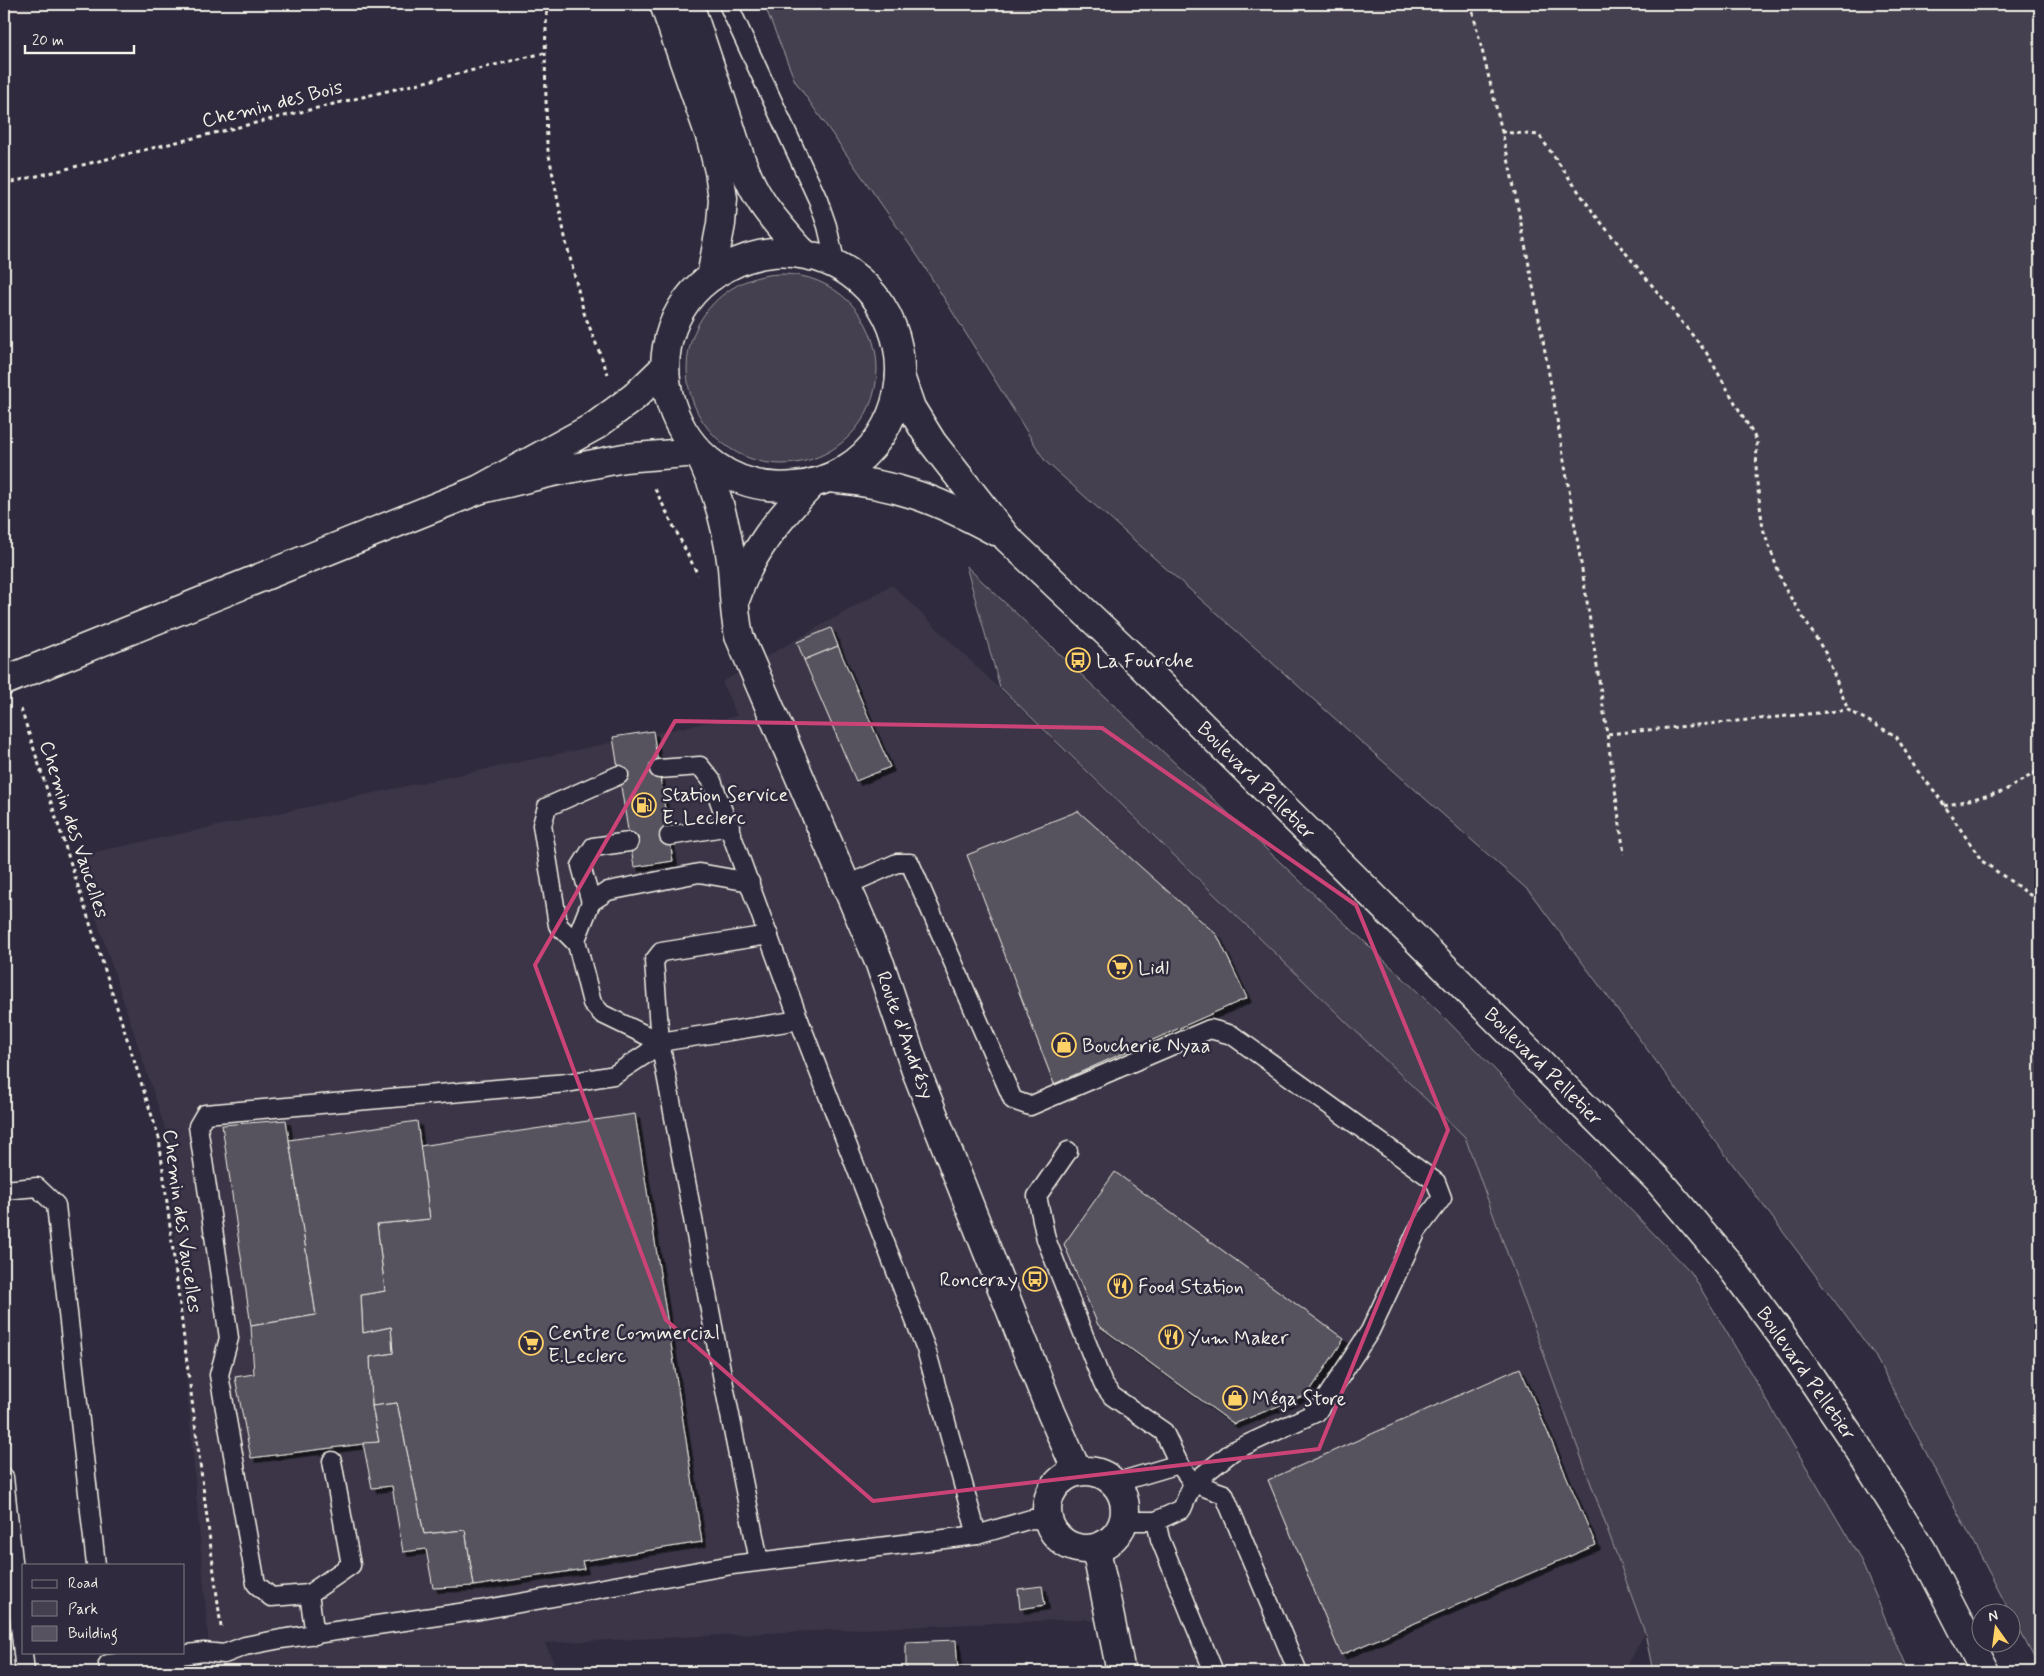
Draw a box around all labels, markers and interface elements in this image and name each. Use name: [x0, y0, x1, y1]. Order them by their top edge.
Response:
scale bar: [25, 22, 134, 54]
text: 20 m: [32, 31, 64, 51]
street label: Chemin des Bois: [199, 74, 346, 135]
bus stop icon: La Fourche: [1065, 647, 1091, 673]
place label: La Fourche: [1096, 648, 1194, 675]
street label: Boulevard Pelletier: [1191, 716, 1321, 846]
street label: Chemin des Vaucelles: [32, 737, 115, 922]
place label: Station Service E. Leclerc: [662, 782, 789, 832]
fuel station icon: Station Service E. Leclerc: [631, 792, 657, 818]
supermarket icon: Lidl: [1107, 954, 1133, 980]
place label: Lidl: [1138, 955, 1169, 982]
street label: Route d'Andrésy: [869, 968, 940, 1103]
street label: Boulevard Pelletier: [1478, 1002, 1608, 1132]
shop icon: Boucherie Nyaa: [1051, 1032, 1077, 1058]
place label: Boucherie Nyaa: [1082, 1033, 1210, 1060]
street label: Chemin des Vaucelles: [155, 1128, 208, 1315]
bus stop icon: Ronceray: [1022, 1266, 1048, 1292]
place label: Ronceray: [940, 1267, 1018, 1294]
restaurant icon: Food Station: [1107, 1273, 1133, 1299]
place label: Food Station: [1138, 1274, 1244, 1301]
street label: Boulevard Pelletier: [1750, 1302, 1862, 1446]
place label: Centre Commercial E.Leclerc: [548, 1320, 720, 1370]
restaurant icon: Yum Maker: [1158, 1324, 1184, 1350]
place label: Yum Maker: [1188, 1325, 1289, 1352]
supermarket icon: Centre Commercial E.Leclerc: [518, 1330, 544, 1356]
shop icon: Méga Store: [1222, 1385, 1248, 1411]
place label: Méga Store: [1252, 1386, 1346, 1413]
legend: [22, 1564, 185, 1654]
text: Road: [68, 1574, 98, 1594]
text: Park: [68, 1600, 98, 1620]
north arrow: [1972, 1604, 2022, 1654]
text: N: [1986, 1606, 2000, 1626]
text: Building: [68, 1624, 118, 1645]

